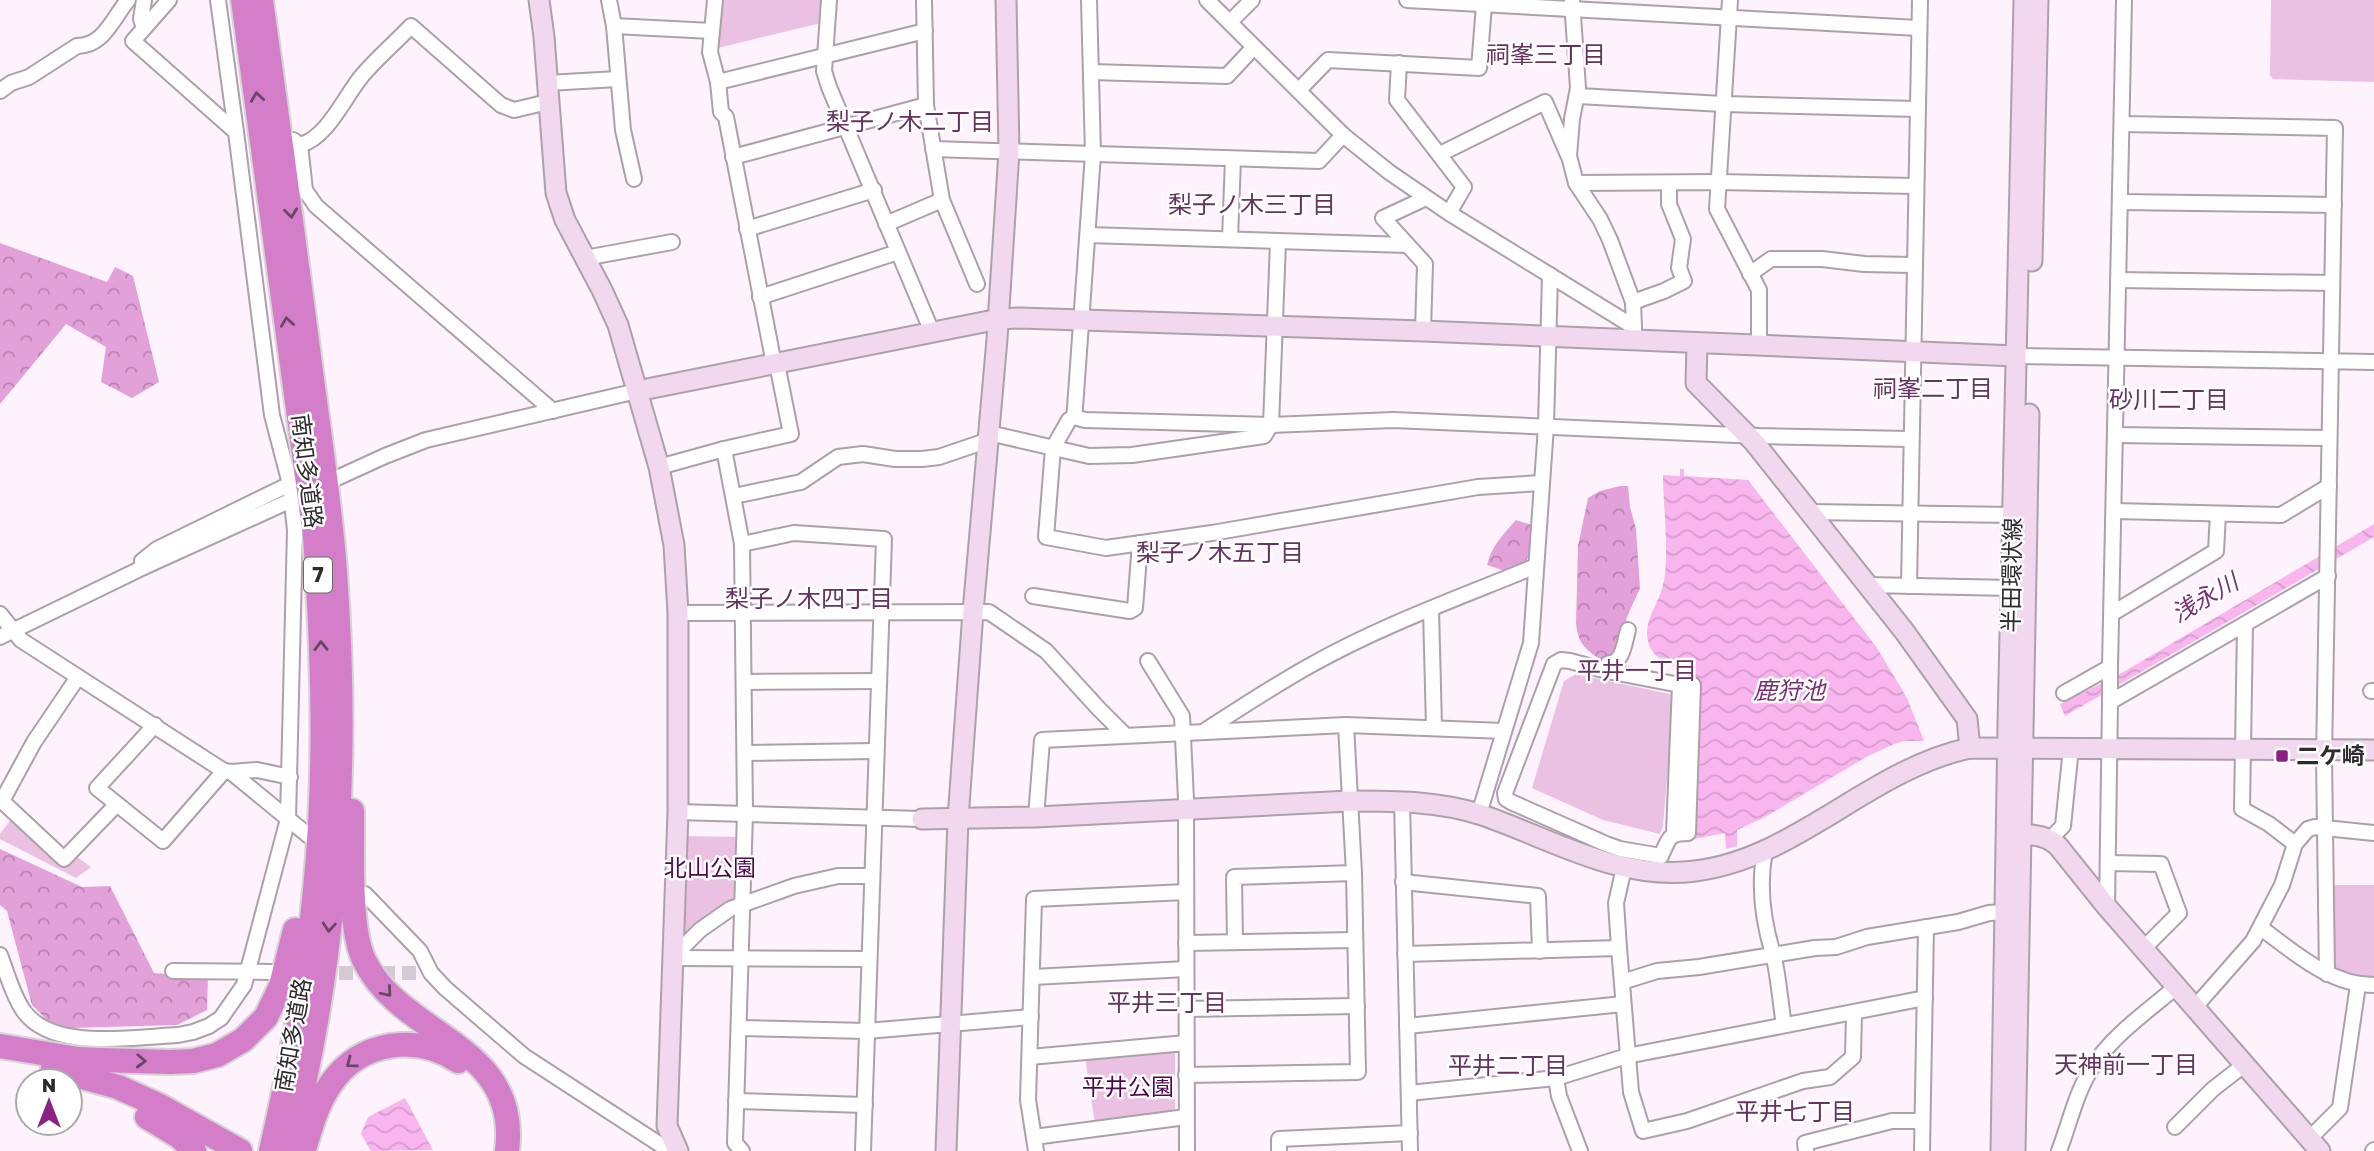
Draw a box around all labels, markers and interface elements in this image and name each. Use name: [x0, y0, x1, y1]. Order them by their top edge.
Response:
district label: 祠峯三丁目: [1486, 39, 1606, 68]
one-way arrow: [249, 91, 264, 103]
district label: 梨子ノ木二丁目: [826, 106, 994, 135]
district label: 梨子ノ木三丁目: [1168, 189, 1336, 218]
one-way arrow: [283, 207, 298, 219]
one-way arrow: [280, 317, 295, 328]
district label: 祠峯二丁目: [1873, 373, 1993, 402]
district label: 砂川二丁目: [2109, 384, 2229, 413]
street label: 南知多道路: [287, 412, 329, 530]
street label: 半田環状線: [1996, 517, 2026, 633]
district label: 梨子ノ木五丁目: [1136, 537, 1304, 566]
road number: 7: [304, 558, 332, 592]
water label: 浅永川: [2166, 565, 2245, 627]
district label: 梨子ノ木四丁目: [725, 583, 893, 612]
one-way arrow: [313, 640, 329, 651]
district label: 平井一丁目: [1577, 655, 1697, 684]
water label: 鹿狩池: [1753, 675, 1827, 704]
place label: 二ケ崎: [2296, 741, 2365, 769]
marker: 二ケ崎: [2274, 748, 2290, 764]
park label: 北山公園: [664, 853, 756, 881]
one-way arrow: [321, 922, 336, 933]
street label: 南知多道路: [268, 976, 316, 1094]
one-way arrow: [379, 984, 392, 997]
district label: 平井三丁目: [1107, 987, 1227, 1016]
district label: 天神前一丁目: [2054, 1049, 2198, 1078]
district label: 平井二丁目: [1448, 1050, 1568, 1079]
one-way arrow: [135, 1054, 146, 1069]
one-way arrow: [347, 1054, 359, 1067]
north arrow: [14, 1067, 84, 1137]
park label: 平井公園: [1082, 1072, 1174, 1100]
text: N: [42, 1073, 56, 1096]
district label: 平井七丁目: [1735, 1096, 1855, 1125]

